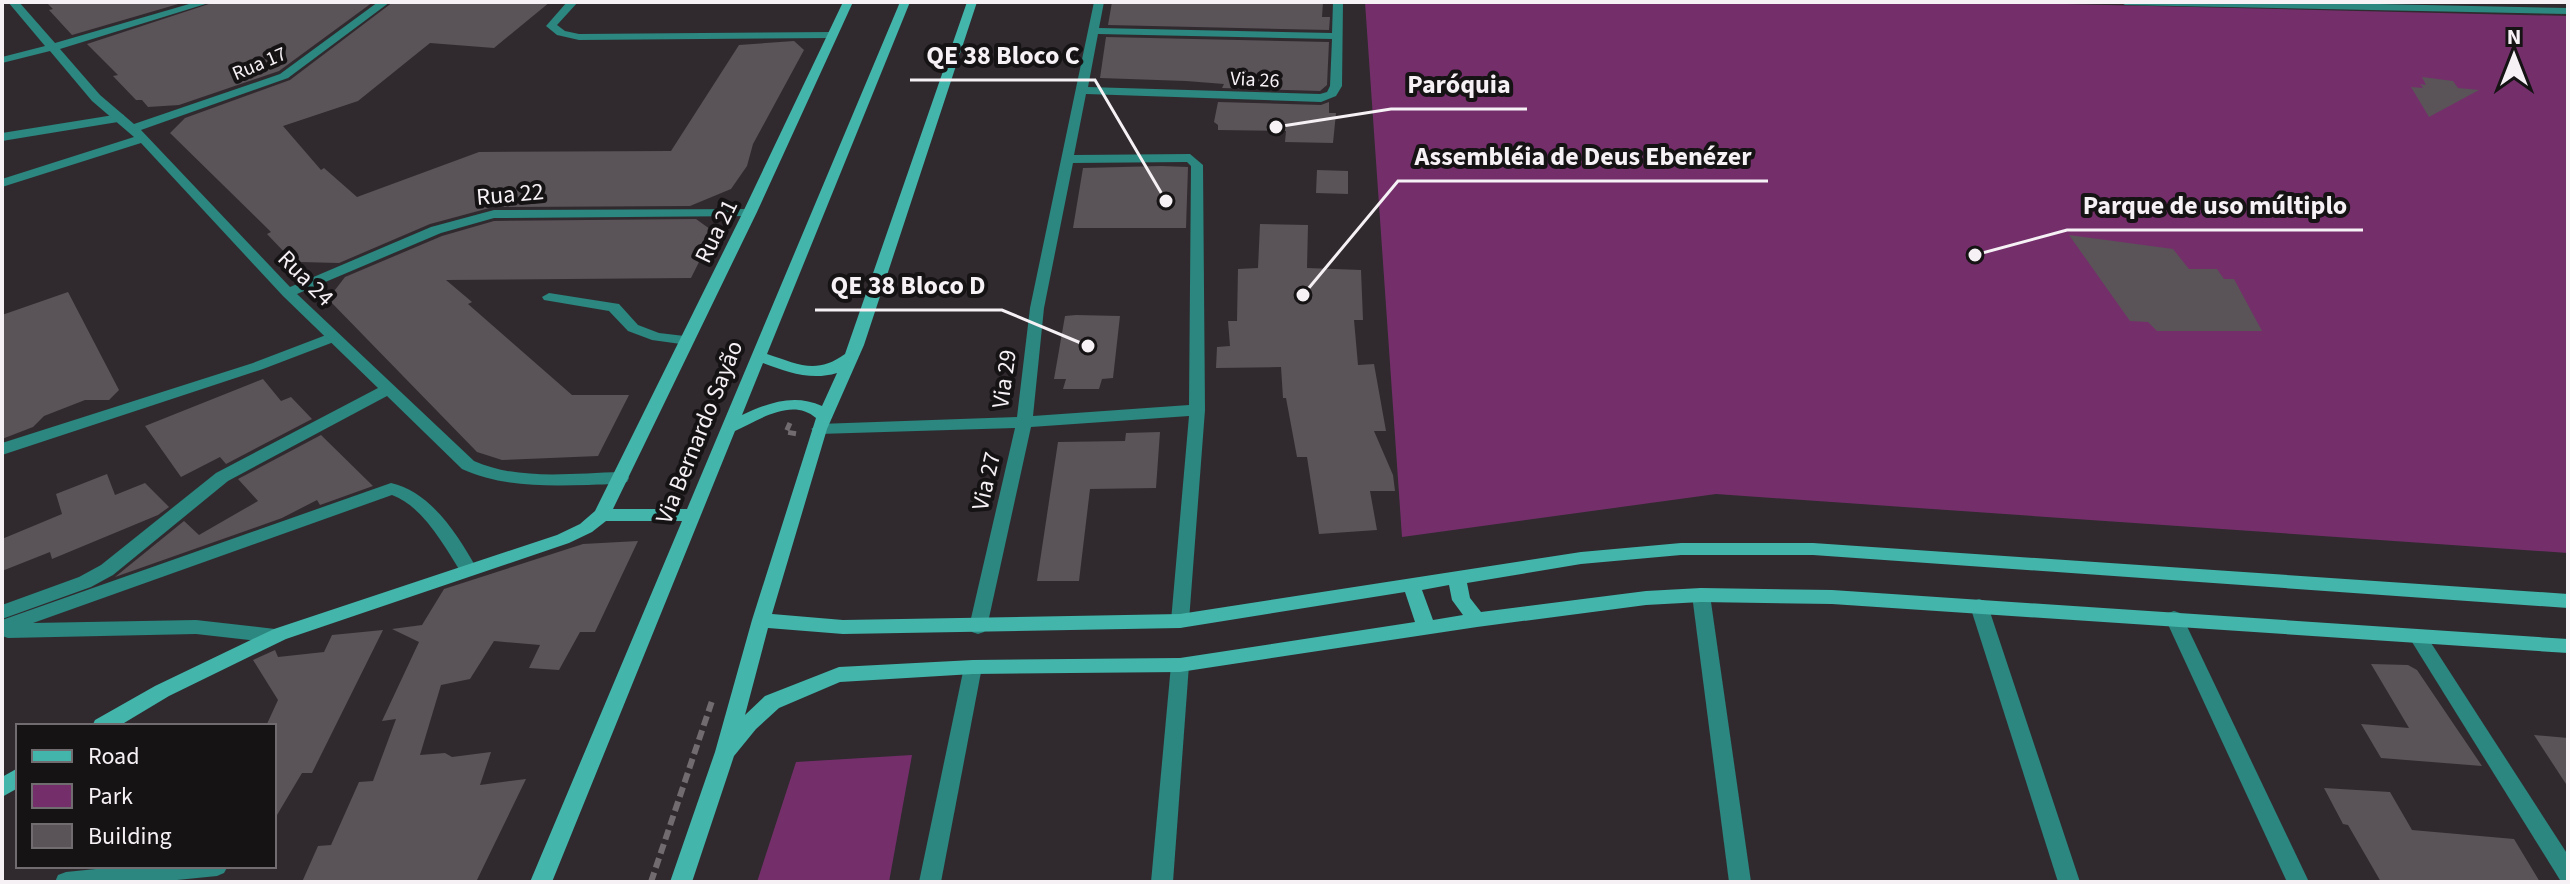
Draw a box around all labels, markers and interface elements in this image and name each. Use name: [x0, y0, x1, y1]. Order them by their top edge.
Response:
north arrow: [2474, 16, 2554, 96]
text: N: [2507, 21, 2521, 53]
callout: QE 38 Bloco C: [910, 30, 1095, 80]
text: QE 38 Bloco C: [926, 37, 1080, 74]
street label: Rua 17: [228, 40, 291, 88]
callout: Paróquia: [1391, 59, 1527, 109]
street label: Via 26: [1230, 65, 1280, 95]
text: Paróquia: [1407, 66, 1511, 103]
callout: Assembléia de Deus Ebenézer: [1398, 131, 1768, 181]
text: Assembléia de Deus Ebenézer: [1413, 138, 1752, 175]
street label: Rua 22: [475, 174, 545, 215]
callout: Parque de uso múltiplo: [2067, 180, 2363, 230]
text: Parque de uso múltiplo: [2083, 187, 2347, 224]
street label: Rua 21: [686, 193, 747, 269]
street label: Rua 24: [269, 242, 342, 315]
callout: QE 38 Bloco D: [815, 260, 1002, 310]
text: QE 38 Bloco D: [830, 267, 986, 304]
street label: Via Bernardo Sayão: [647, 335, 752, 529]
street label: Via 29: [983, 347, 1026, 411]
street label: Via 27: [963, 448, 1010, 514]
legend: [16, 724, 276, 868]
text: Road: [88, 739, 140, 774]
text: Park: [88, 779, 133, 814]
text: Building: [88, 819, 172, 854]

